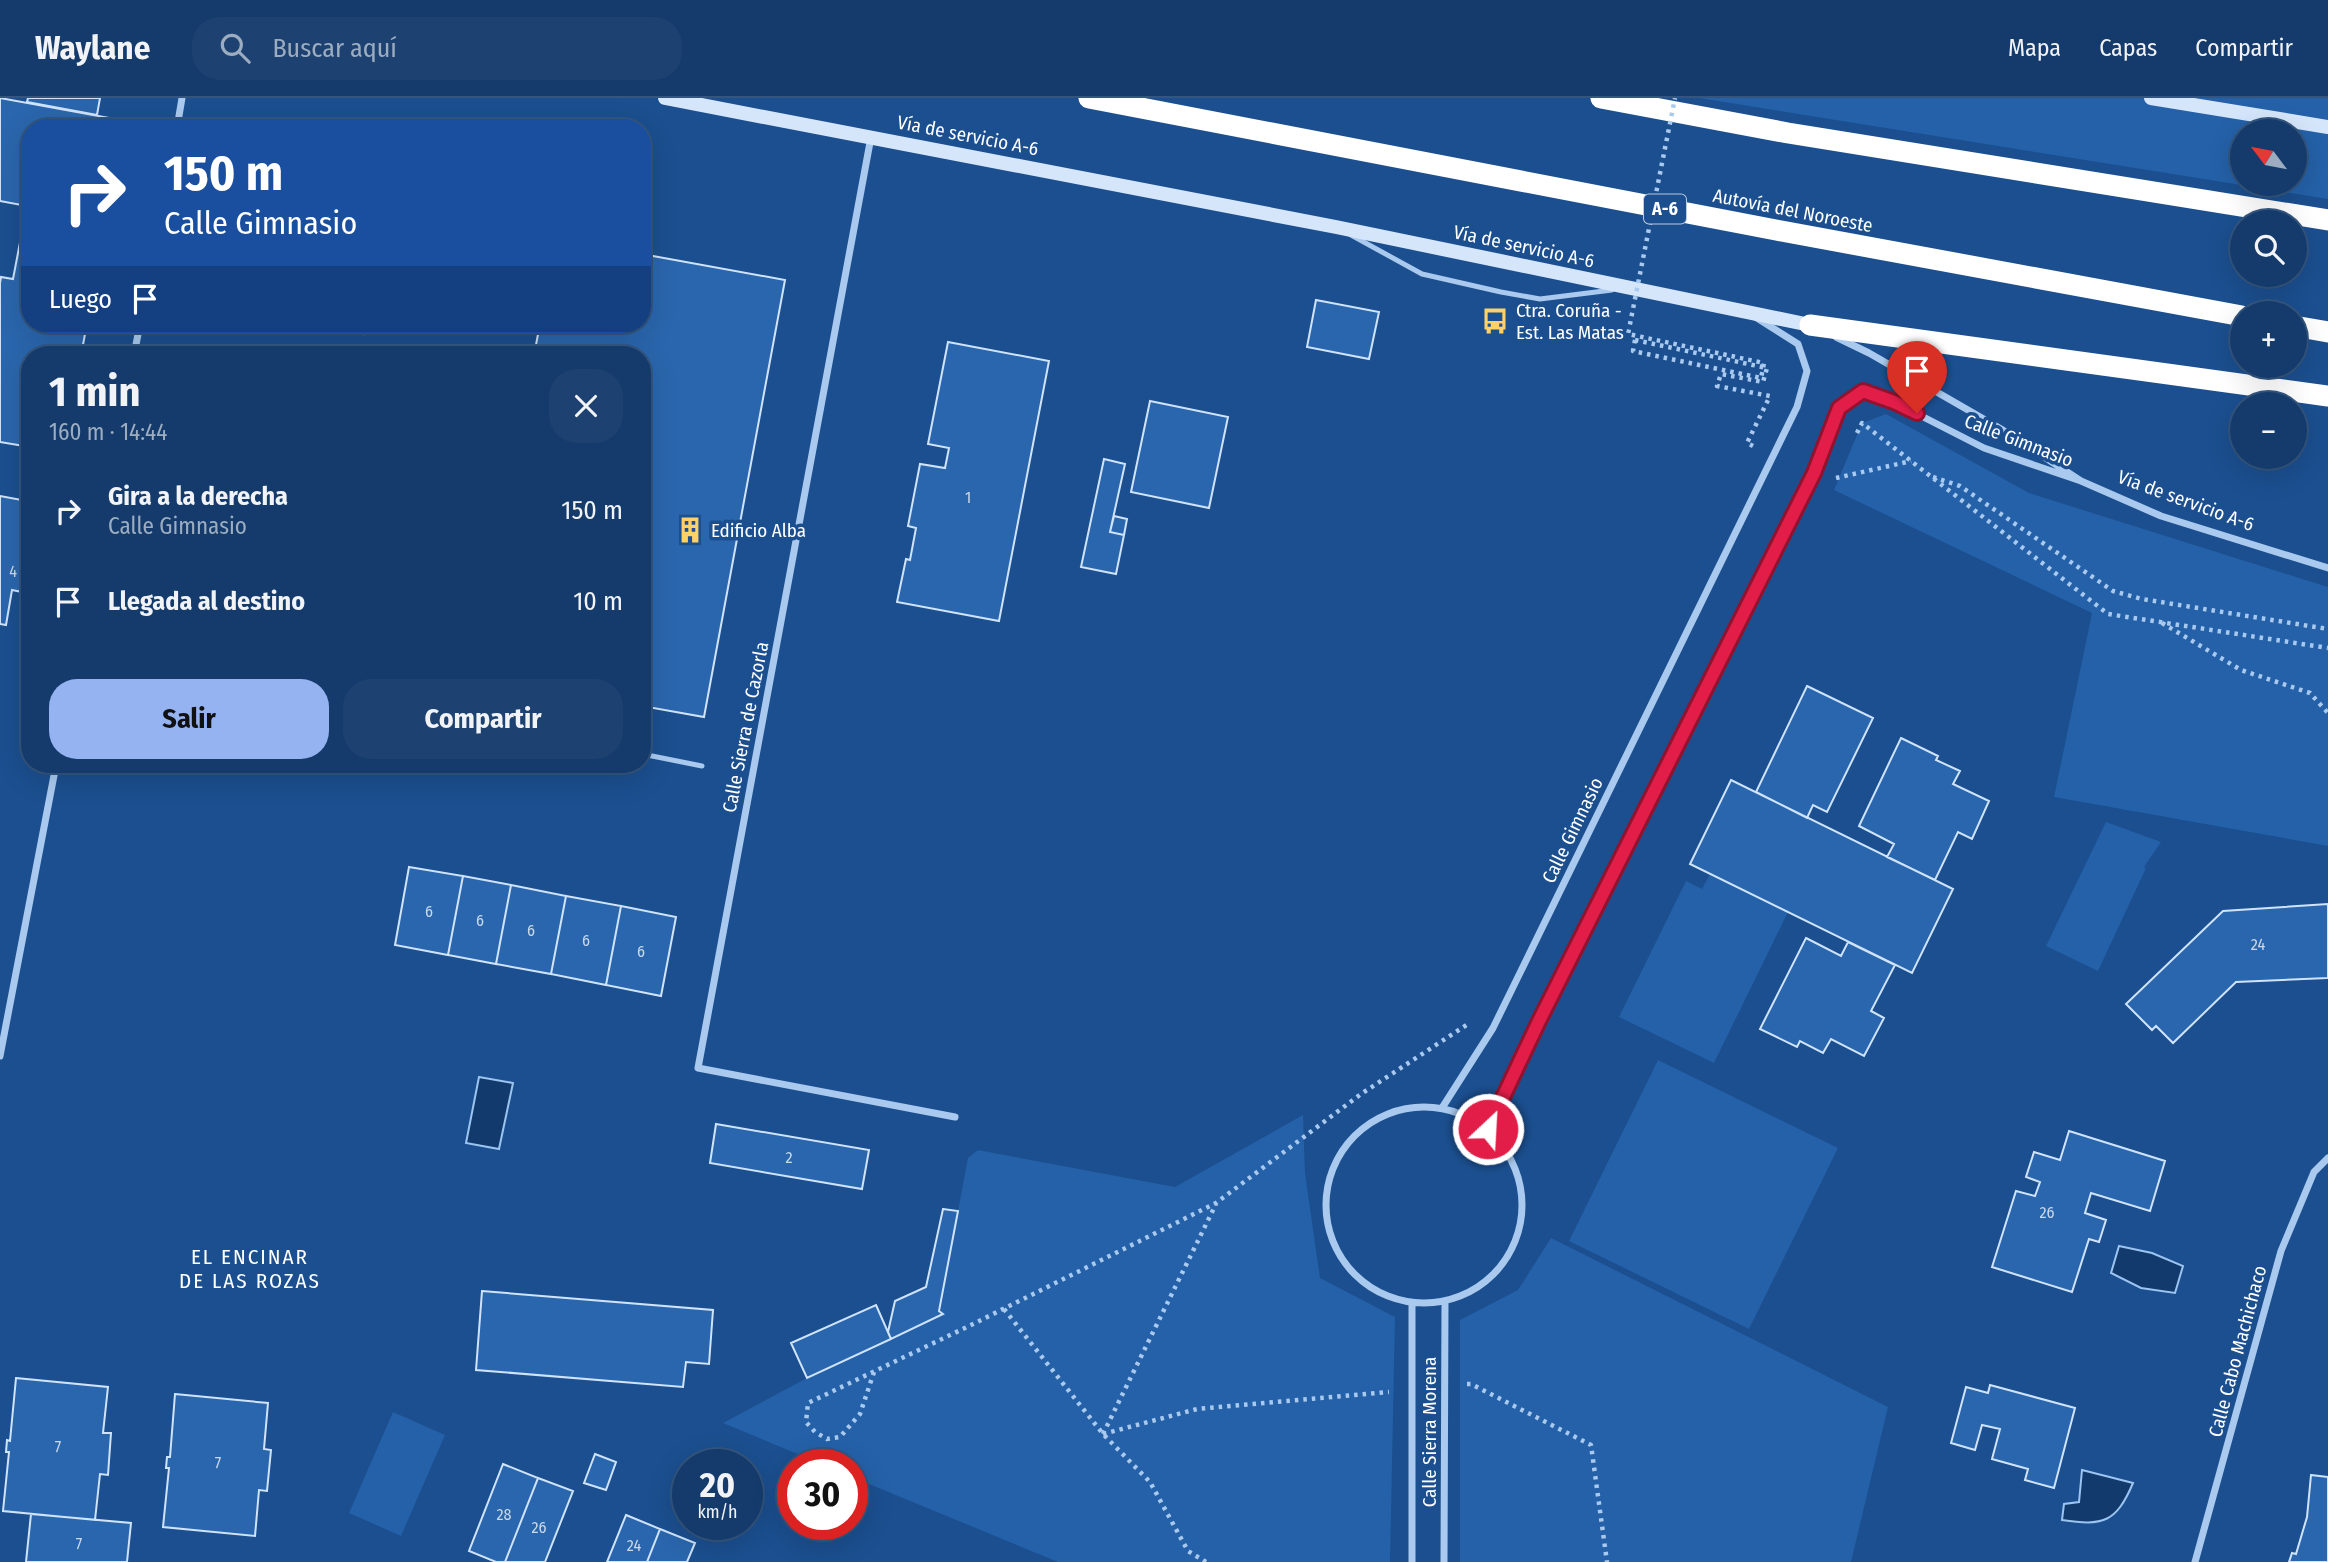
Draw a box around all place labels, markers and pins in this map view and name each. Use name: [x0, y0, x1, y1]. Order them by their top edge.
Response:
place label: Ctra. Coruña - Est. Las Matas: [1516, 299, 1624, 344]
bus stop icon: Ctra. Coruña - Est. Las Matas: [1480, 306, 1510, 336]
pin: [1887, 341, 1947, 413]
building icon: Edificio Alba: [675, 515, 705, 545]
place label: Edificio Alba: [711, 519, 806, 542]

